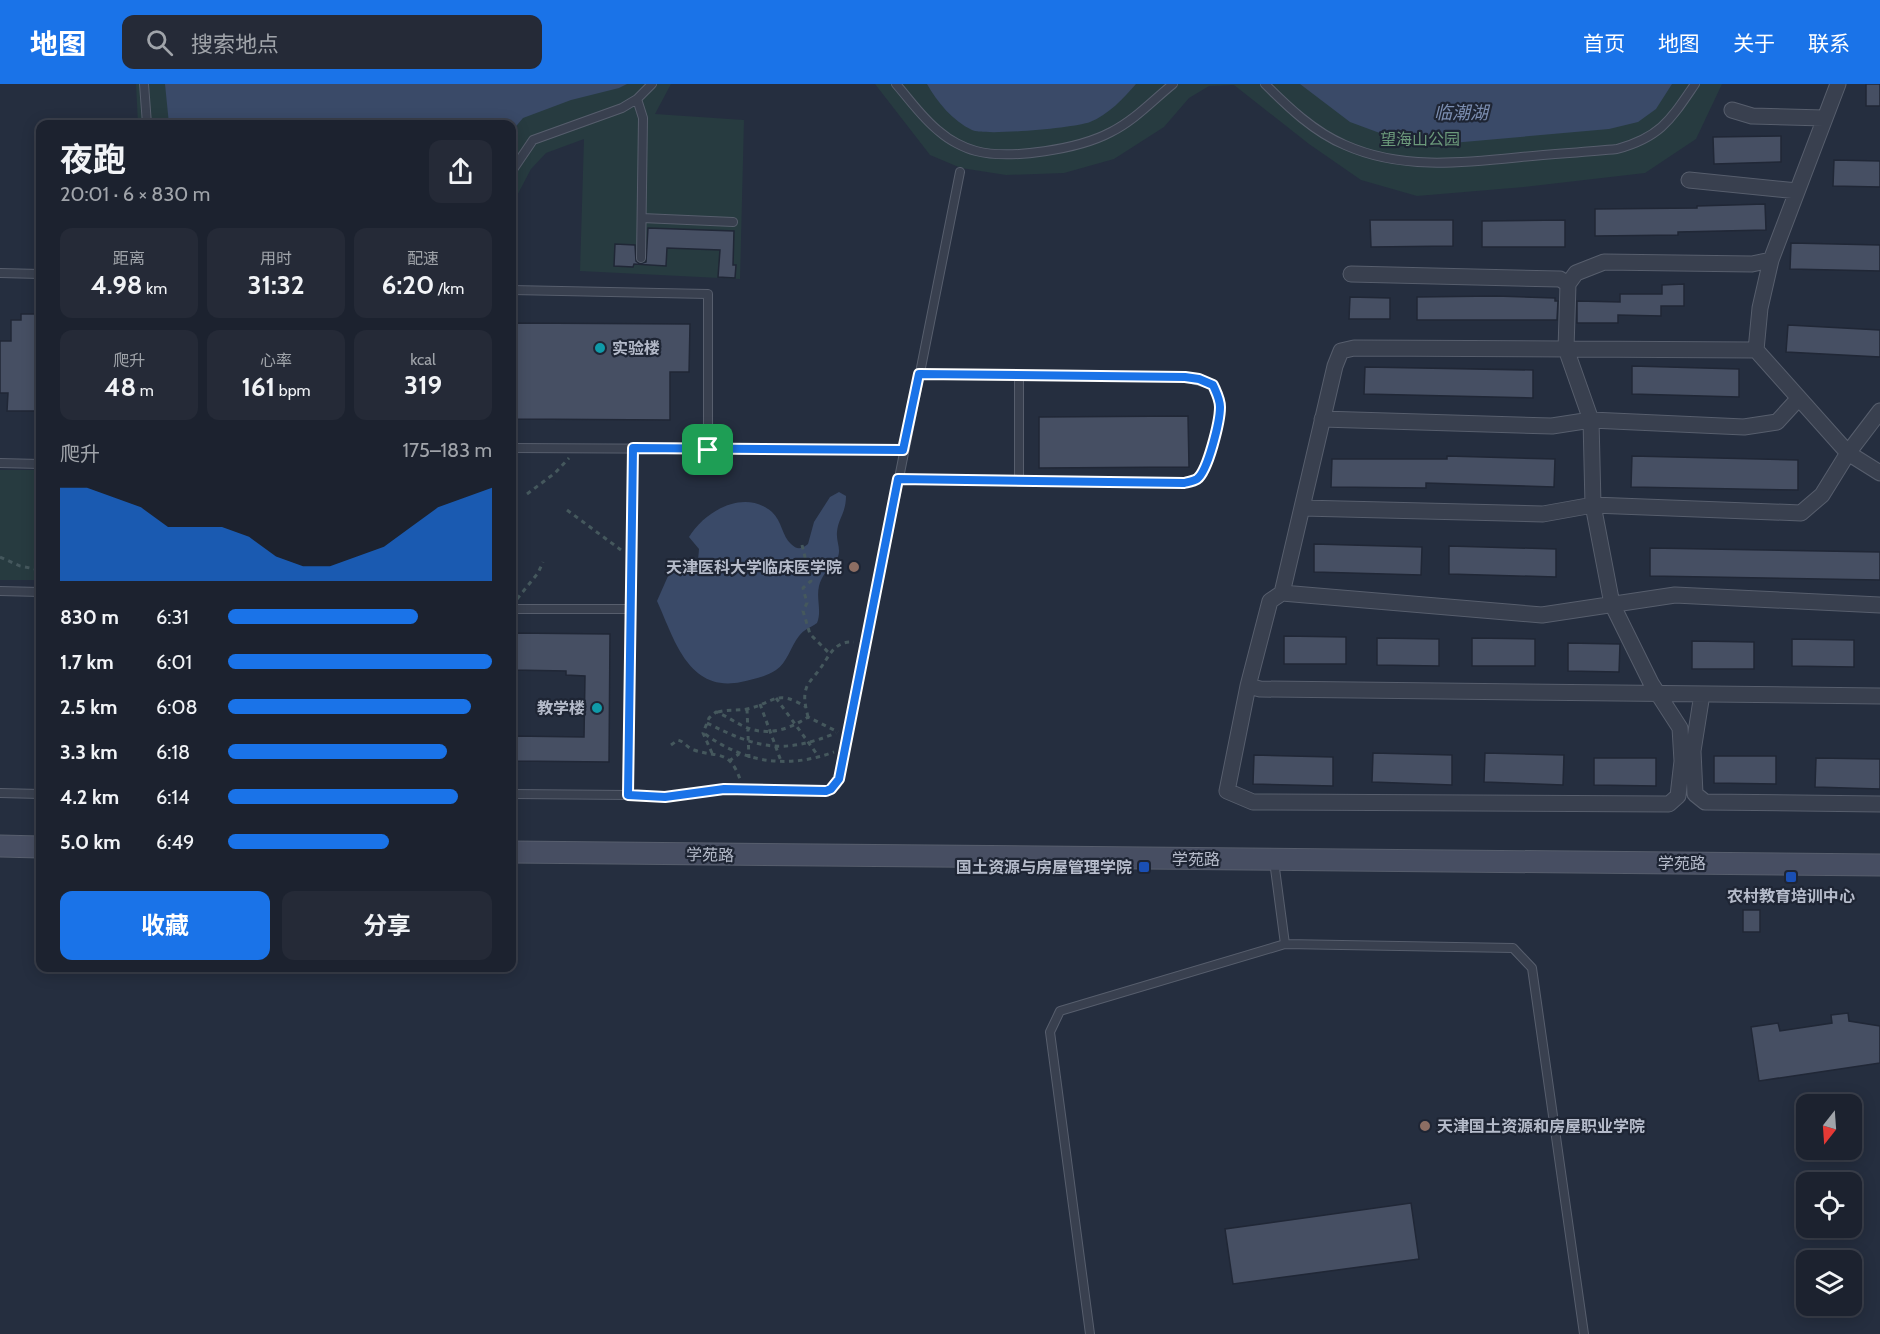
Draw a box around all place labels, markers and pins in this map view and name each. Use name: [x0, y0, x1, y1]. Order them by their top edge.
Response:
place label: 实验楼: [612, 339, 660, 358]
marker: 实验楼: [593, 341, 607, 355]
pin: [682, 424, 733, 475]
place label: 天津医科大学临床医学院: [666, 558, 842, 577]
marker: 天津医科大学临床医学院: [847, 560, 861, 574]
place label: 教学楼: [537, 699, 585, 718]
marker: 教学楼: [590, 701, 604, 715]
place label: 国土资源与房屋管理学院: [956, 858, 1132, 877]
marker: 国土资源与房屋管理学院: [1137, 860, 1151, 874]
marker: 农村教育培训中心: [1784, 870, 1798, 884]
place label: 农村教育培训中心: [1727, 887, 1855, 906]
place label: 天津国土资源和房屋职业学院: [1437, 1117, 1645, 1136]
marker: 天津国土资源和房屋职业学院: [1418, 1119, 1432, 1133]

